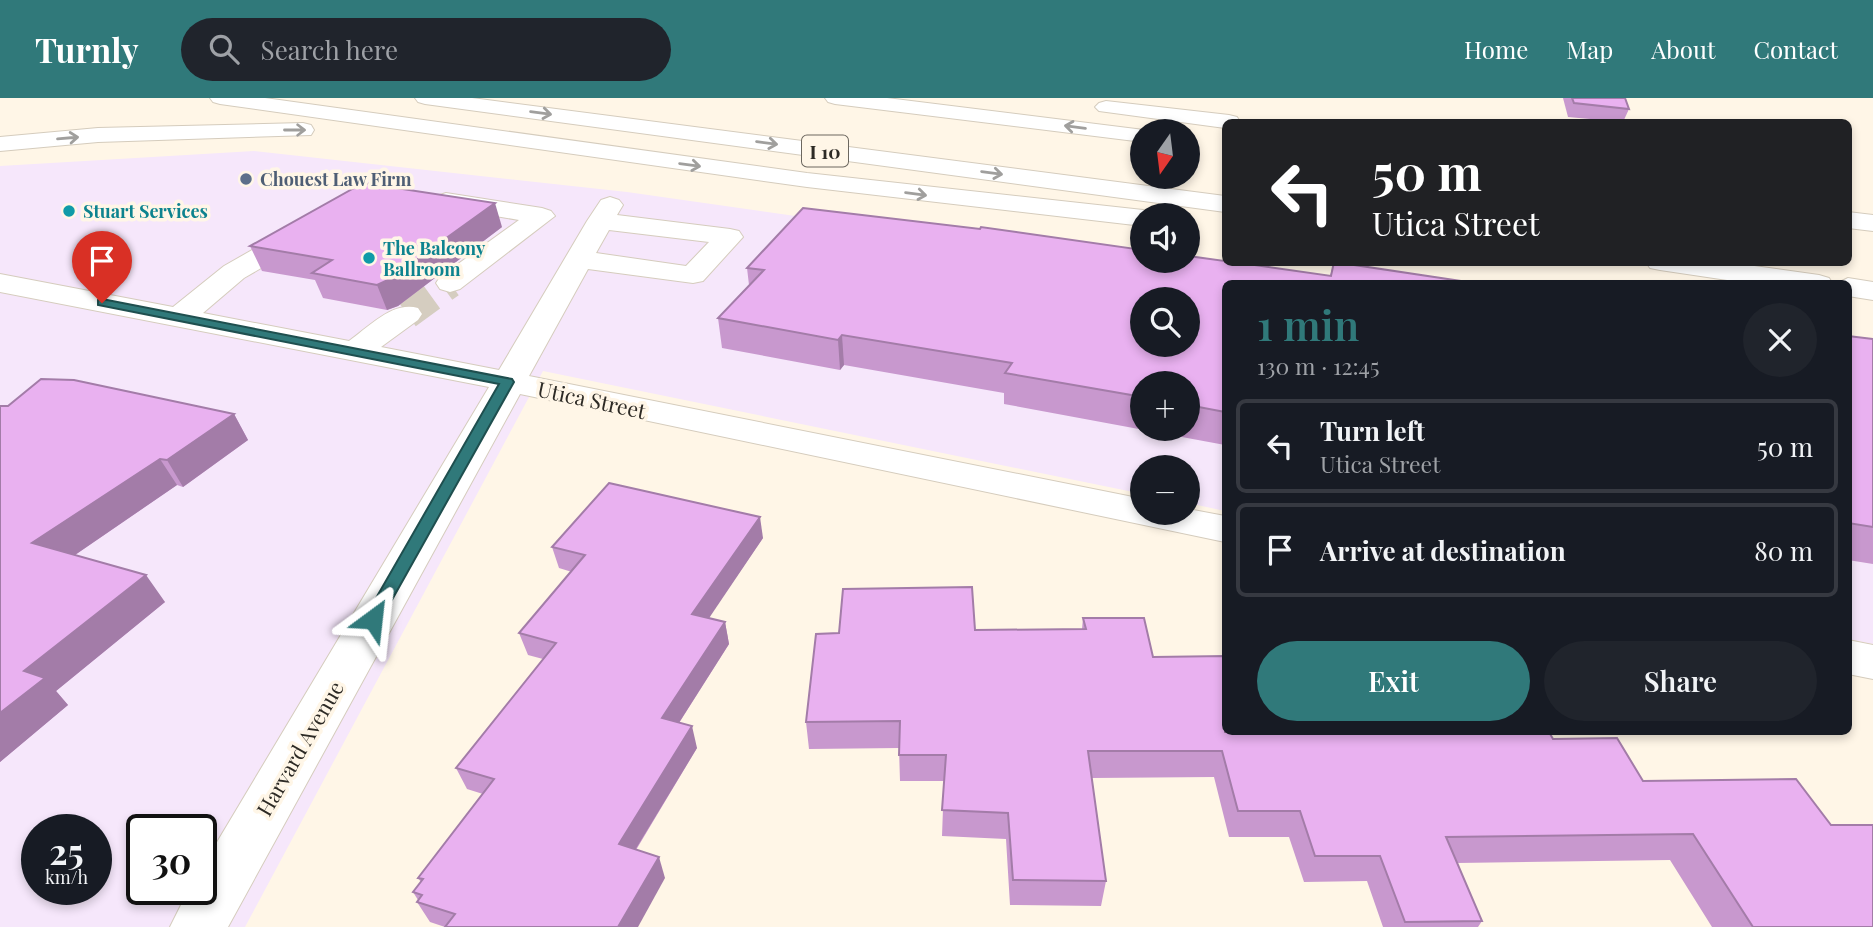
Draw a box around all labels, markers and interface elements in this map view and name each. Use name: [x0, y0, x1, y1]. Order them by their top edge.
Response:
search box: [181, 18, 671, 81]
text: Turnly: [35, 27, 139, 71]
icon: search: [205, 30, 243, 68]
text: Search here: [261, 32, 398, 67]
text: Home: [1464, 33, 1528, 65]
text: Map: [1566, 33, 1613, 65]
text: About: [1651, 33, 1715, 65]
text: Contact: [1753, 33, 1838, 65]
one-way arrow: [529, 107, 552, 120]
north arrow: [1130, 119, 1200, 189]
map controls: [1130, 119, 1200, 525]
one-way arrow: [1064, 121, 1087, 134]
one-way arrow: [284, 123, 307, 137]
one-way arrow: [56, 131, 79, 144]
road number: I 10: [802, 136, 848, 166]
one-way arrow: [755, 137, 777, 150]
text: 50 m: [1372, 138, 1482, 203]
icon: left: [1257, 147, 1348, 238]
one-way arrow: [678, 158, 701, 171]
place label: Chouest Law Firm: [260, 167, 412, 191]
one-way arrow: [980, 167, 1003, 180]
marker: Chouest Law Firm: [238, 171, 254, 187]
one-way arrow: [904, 187, 927, 200]
place label: Stuart Services: [83, 199, 208, 223]
text: Utica Street: [1372, 201, 1540, 244]
marker: Stuart Services: [61, 203, 77, 219]
button: sound: [1130, 203, 1200, 273]
pin: [72, 231, 132, 303]
place label: The Balcony Ballroom: [383, 236, 486, 281]
icon: arrive: [83, 242, 121, 280]
marker: The Balcony Ballroom: [361, 250, 377, 266]
button: search: [1130, 287, 1200, 357]
text: 1 min: [1257, 296, 1359, 352]
button: close: [1743, 303, 1817, 377]
text: 130 m · 12:45: [1257, 350, 1380, 381]
button: +: [1130, 371, 1200, 441]
street label: Utica Street: [535, 374, 649, 424]
text: Turn left: [1320, 413, 1425, 448]
icon: left: [1261, 427, 1299, 465]
text: 50 m: [1757, 429, 1813, 464]
text: Utica Street: [1320, 448, 1440, 479]
button: −: [1130, 455, 1200, 525]
icon: arrive: [1261, 531, 1299, 569]
text: Arrive at destination: [1320, 533, 1566, 568]
text: 80 m: [1754, 533, 1813, 568]
position arrow: [336, 582, 410, 656]
button: Exit: [1257, 641, 1530, 721]
button: Share: [1544, 641, 1817, 721]
street label: Harvard Avenue: [249, 676, 349, 820]
speed limit sign: 30: [126, 814, 217, 905]
text: 25: [49, 827, 84, 874]
text: km/h: [45, 865, 88, 889]

